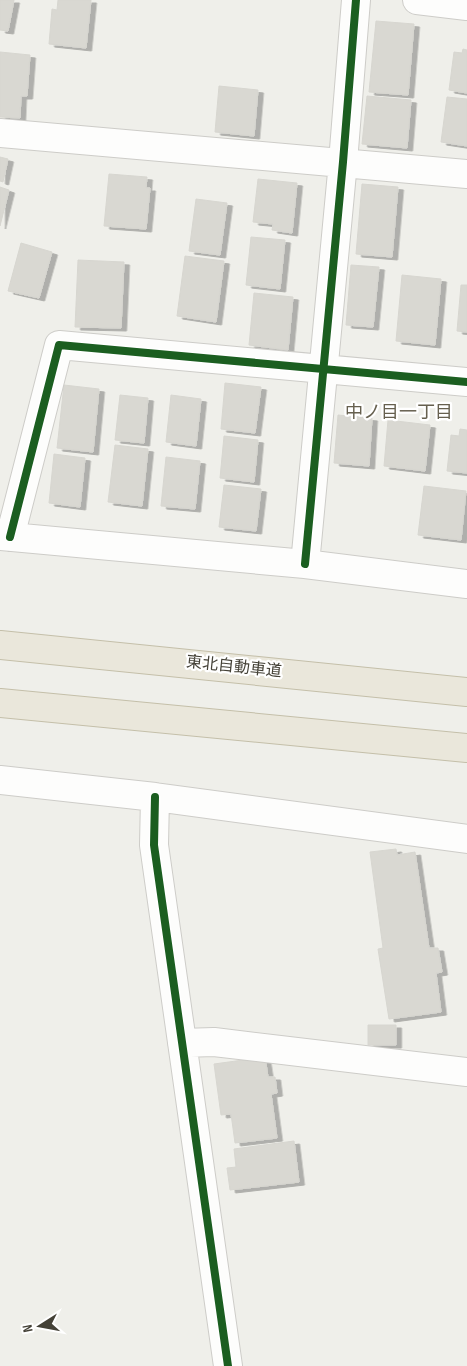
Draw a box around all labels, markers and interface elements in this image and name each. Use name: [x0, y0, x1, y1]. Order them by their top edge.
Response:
district label: 中ノ目一丁目: [345, 402, 453, 423]
street label: 東北自動車道: [185, 653, 283, 681]
north arrow: [15, 1301, 65, 1351]
text: N: [19, 1323, 37, 1334]

